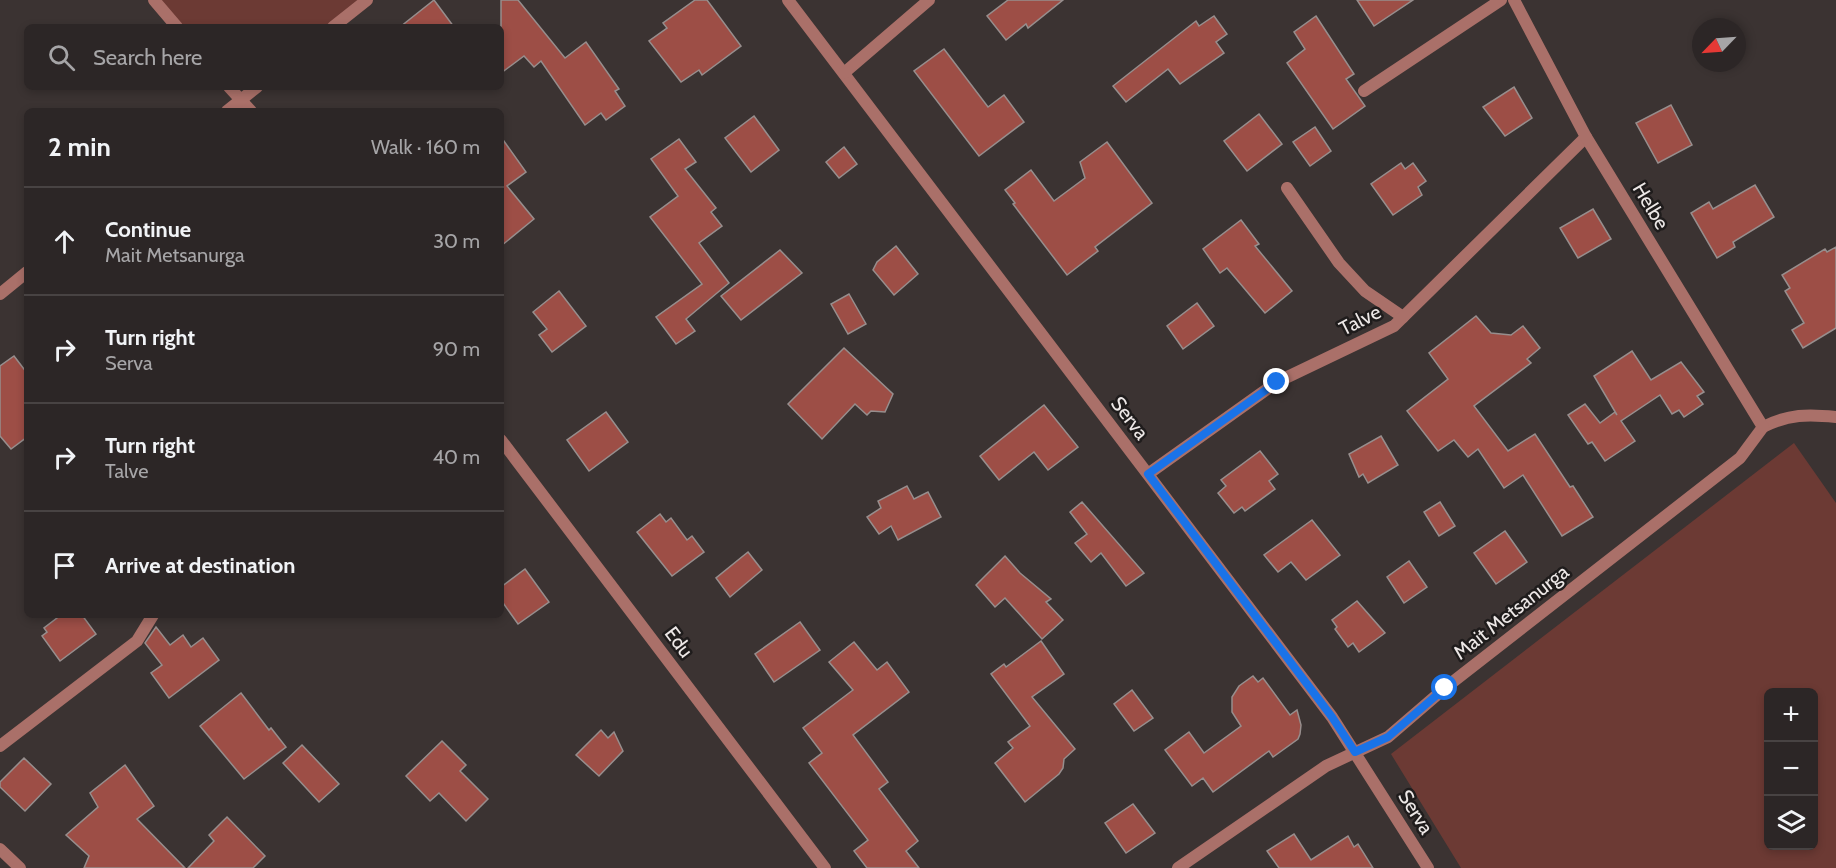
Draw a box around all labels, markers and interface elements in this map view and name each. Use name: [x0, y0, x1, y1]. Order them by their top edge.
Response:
north arrow: [1692, 18, 1746, 72]
search box: [24, 24, 504, 90]
icon: search: [45, 41, 78, 74]
text: Search here: [93, 44, 202, 71]
text: 2 min: [48, 131, 111, 163]
text: Walk · 160 m: [371, 135, 480, 159]
street label: Helbe: [1628, 178, 1674, 234]
text: Continue: [105, 216, 191, 243]
icon: ahead: [48, 225, 81, 258]
text: 30 m: [433, 229, 480, 253]
text: Mait Metsanurga: [105, 243, 244, 267]
street label: Talve: [1335, 299, 1385, 341]
text: Turn right: [105, 324, 195, 351]
icon: right: [48, 333, 81, 366]
text: 90 m: [433, 337, 480, 361]
text: Serva: [105, 351, 153, 375]
route end: [1263, 368, 1289, 394]
street label: Serva: [1106, 392, 1154, 445]
text: Turn right: [105, 432, 195, 459]
icon: right: [48, 441, 81, 474]
text: 40 m: [432, 445, 480, 469]
text: Talve: [105, 459, 149, 483]
icon: arrive: [48, 549, 81, 582]
text: Arrive at destination: [105, 552, 295, 579]
street label: Mait Metsanurga: [1449, 559, 1574, 664]
street label: Edu: [660, 622, 698, 662]
route start: [1431, 674, 1457, 700]
map controls: [1764, 688, 1818, 850]
button: +: [1764, 688, 1818, 742]
button: −: [1764, 742, 1818, 796]
street label: Serva: [1393, 785, 1439, 839]
button: layers: [1764, 796, 1818, 850]

